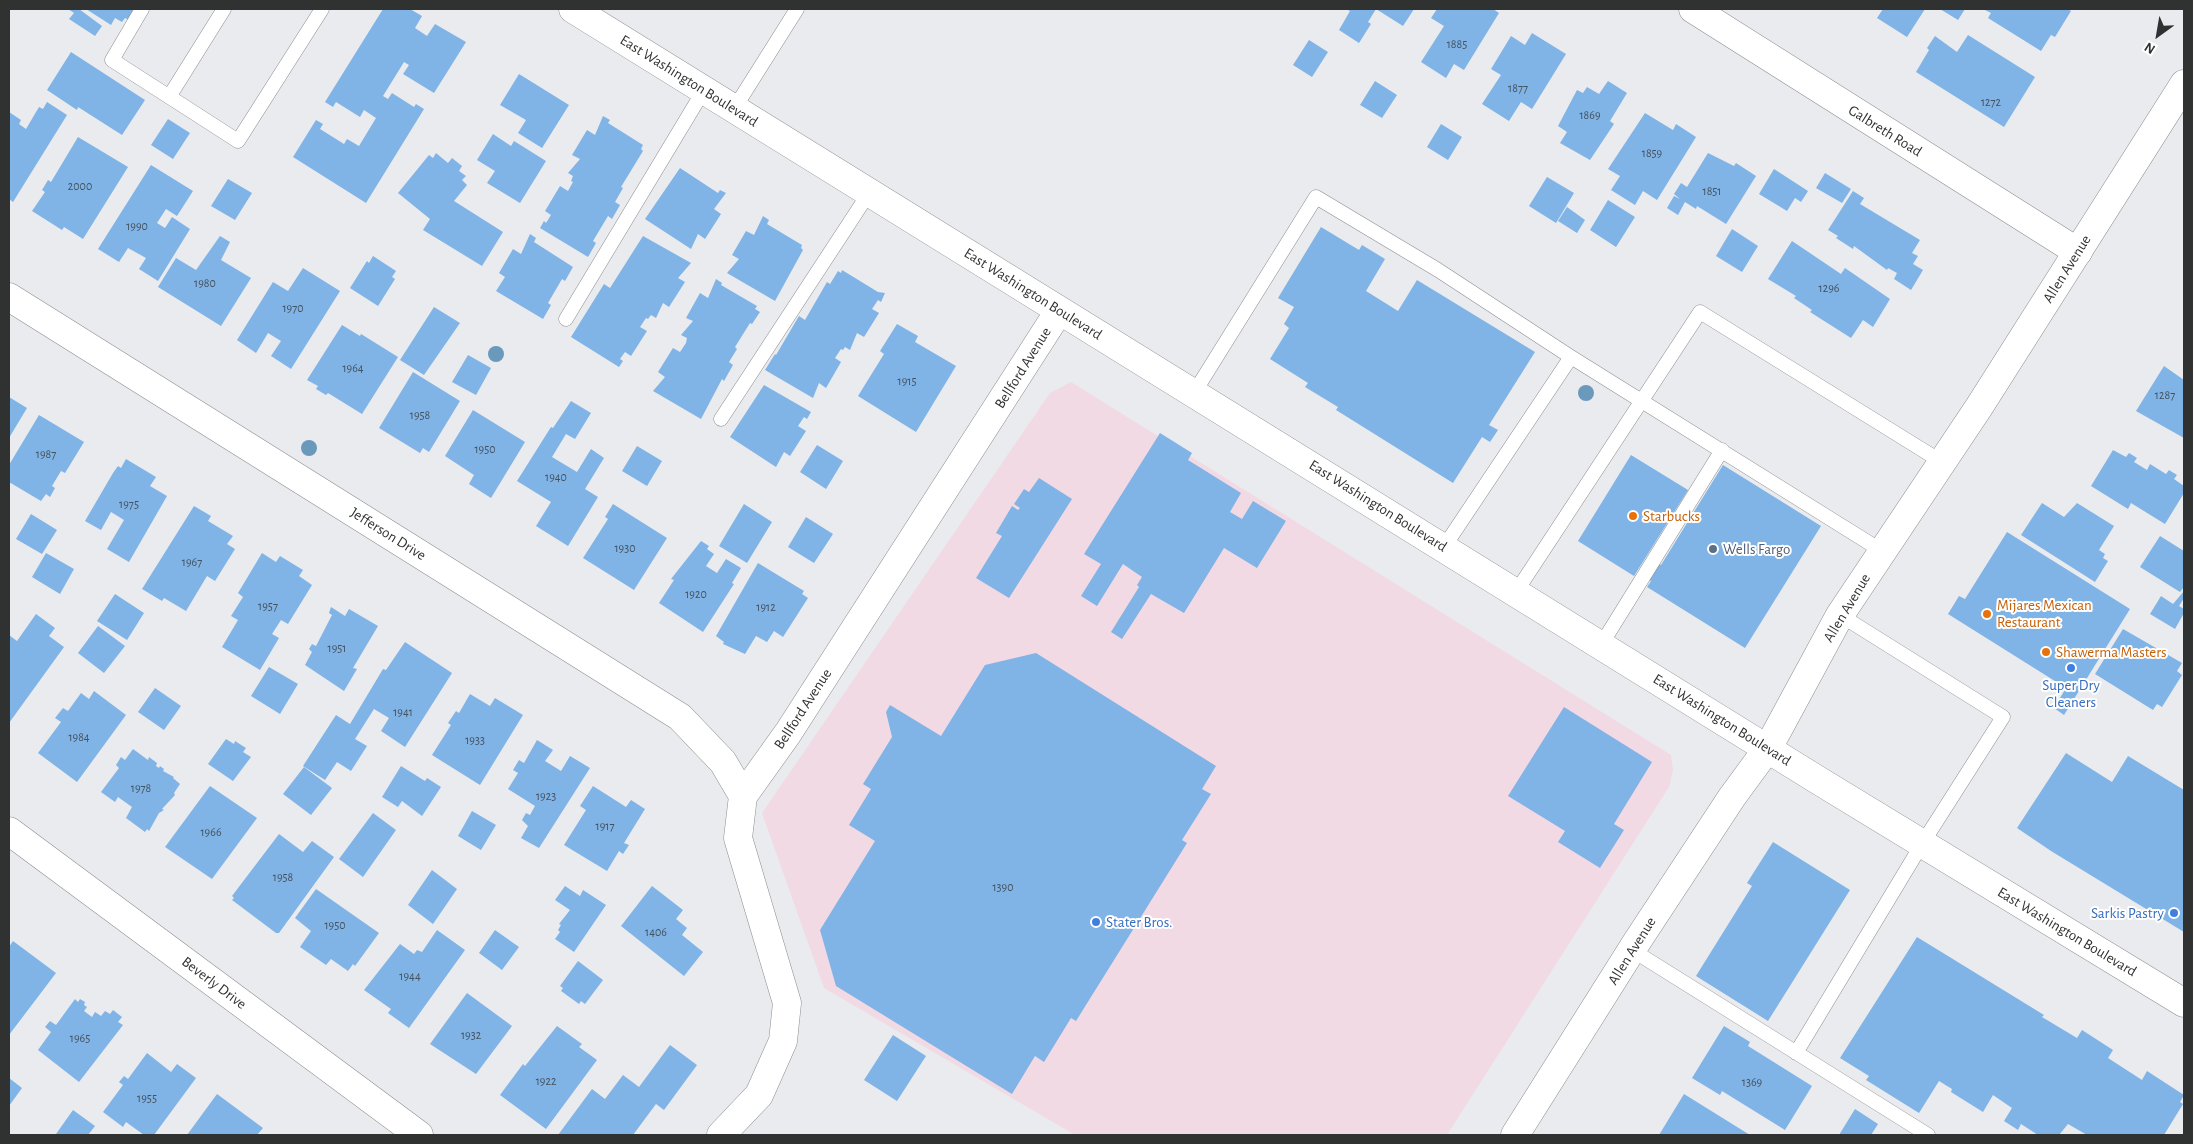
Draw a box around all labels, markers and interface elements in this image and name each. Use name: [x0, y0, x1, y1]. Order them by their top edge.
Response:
north arrow: [2133, 10, 2183, 60]
street label: East Washington Boulevard: [617, 31, 761, 131]
house number: 1885: [1447, 37, 1467, 51]
text: N: [2142, 39, 2158, 56]
house number: 1877: [1508, 81, 1528, 95]
house number: 1272: [1981, 95, 2001, 109]
street label: Galbreth Road: [1845, 101, 1925, 161]
house number: 1869: [1579, 108, 1601, 122]
house number: 1859: [1642, 146, 1662, 160]
house number: 2000: [68, 179, 92, 193]
house number: 1851: [1703, 184, 1721, 198]
house number: 1990: [126, 219, 148, 233]
street label: Allen Avenue: [2039, 232, 2095, 306]
street label: East Washington Boulevard: [961, 244, 1105, 344]
house number: 1980: [194, 276, 216, 290]
house number: 1296: [1819, 281, 1839, 295]
house number: 1970: [282, 301, 304, 315]
street label: Bellford Avenue: [991, 324, 1055, 412]
house number: 1964: [342, 361, 364, 375]
house number: 1915: [898, 374, 916, 388]
house number: 1287: [2155, 388, 2175, 402]
house number: 1958: [410, 408, 430, 422]
house number: 1950: [474, 442, 496, 456]
house number: 1987: [36, 447, 56, 461]
street label: East Washington Boulevard: [1306, 456, 1450, 556]
house number: 1940: [545, 470, 567, 484]
house number: 1975: [119, 497, 139, 511]
street label: Jefferson Drive: [347, 504, 429, 564]
place label: Starbucks: [1643, 507, 1700, 525]
marker: Starbucks: [1627, 510, 1639, 522]
place label: Wells Fargo: [1723, 540, 1790, 558]
house number: 1930: [614, 541, 636, 555]
marker: Wells Fargo: [1707, 543, 1719, 555]
house number: 1967: [182, 555, 202, 569]
street label: Allen Avenue: [1819, 570, 1875, 646]
house number: 1920: [685, 587, 707, 601]
place label: Mijares Mexican Restaurant: [1997, 596, 2092, 631]
house number: 1957: [258, 599, 278, 613]
house number: 1912: [756, 600, 776, 614]
marker: Mijares Mexican Restaurant: [1981, 608, 1993, 620]
house number: 1951: [328, 641, 346, 655]
place label: Shawerma Masters: [2056, 643, 2167, 661]
marker: Shawerma Masters: [2040, 646, 2052, 658]
marker: Super Dry Cleaners: [2065, 662, 2077, 674]
street label: Bellford Avenue: [770, 665, 836, 753]
street label: East Washington Boulevard: [1650, 670, 1794, 770]
place label: Super Dry Cleaners: [2042, 676, 2100, 711]
house number: 1941: [393, 705, 413, 719]
house number: 1984: [68, 730, 90, 744]
house number: 1933: [465, 733, 485, 747]
house number: 1978: [131, 781, 151, 795]
house number: 1923: [536, 789, 556, 803]
house number: 1917: [596, 819, 614, 833]
house number: 1966: [200, 825, 222, 839]
house number: 1958: [273, 870, 293, 884]
house number: 1390: [992, 880, 1014, 894]
street label: East Washington Boulevard: [1994, 883, 2140, 981]
place label: Sarkis Pastry: [2091, 904, 2164, 922]
marker: Sarkis Pastry: [2168, 907, 2180, 919]
place label: Stater Bros.: [1106, 913, 1172, 931]
street label: Allen Avenue: [1604, 914, 1660, 988]
marker: Stater Bros.: [1090, 916, 1102, 928]
house number: 1950: [324, 918, 346, 932]
house number: 1406: [645, 925, 667, 939]
street label: Beverly Drive: [178, 953, 250, 1013]
house number: 1944: [399, 969, 421, 983]
house number: 1932: [461, 1028, 481, 1042]
house number: 1965: [70, 1031, 90, 1045]
house number: 1922: [536, 1074, 556, 1088]
house number: 1369: [1742, 1075, 1762, 1089]
house number: 1955: [137, 1091, 157, 1105]

